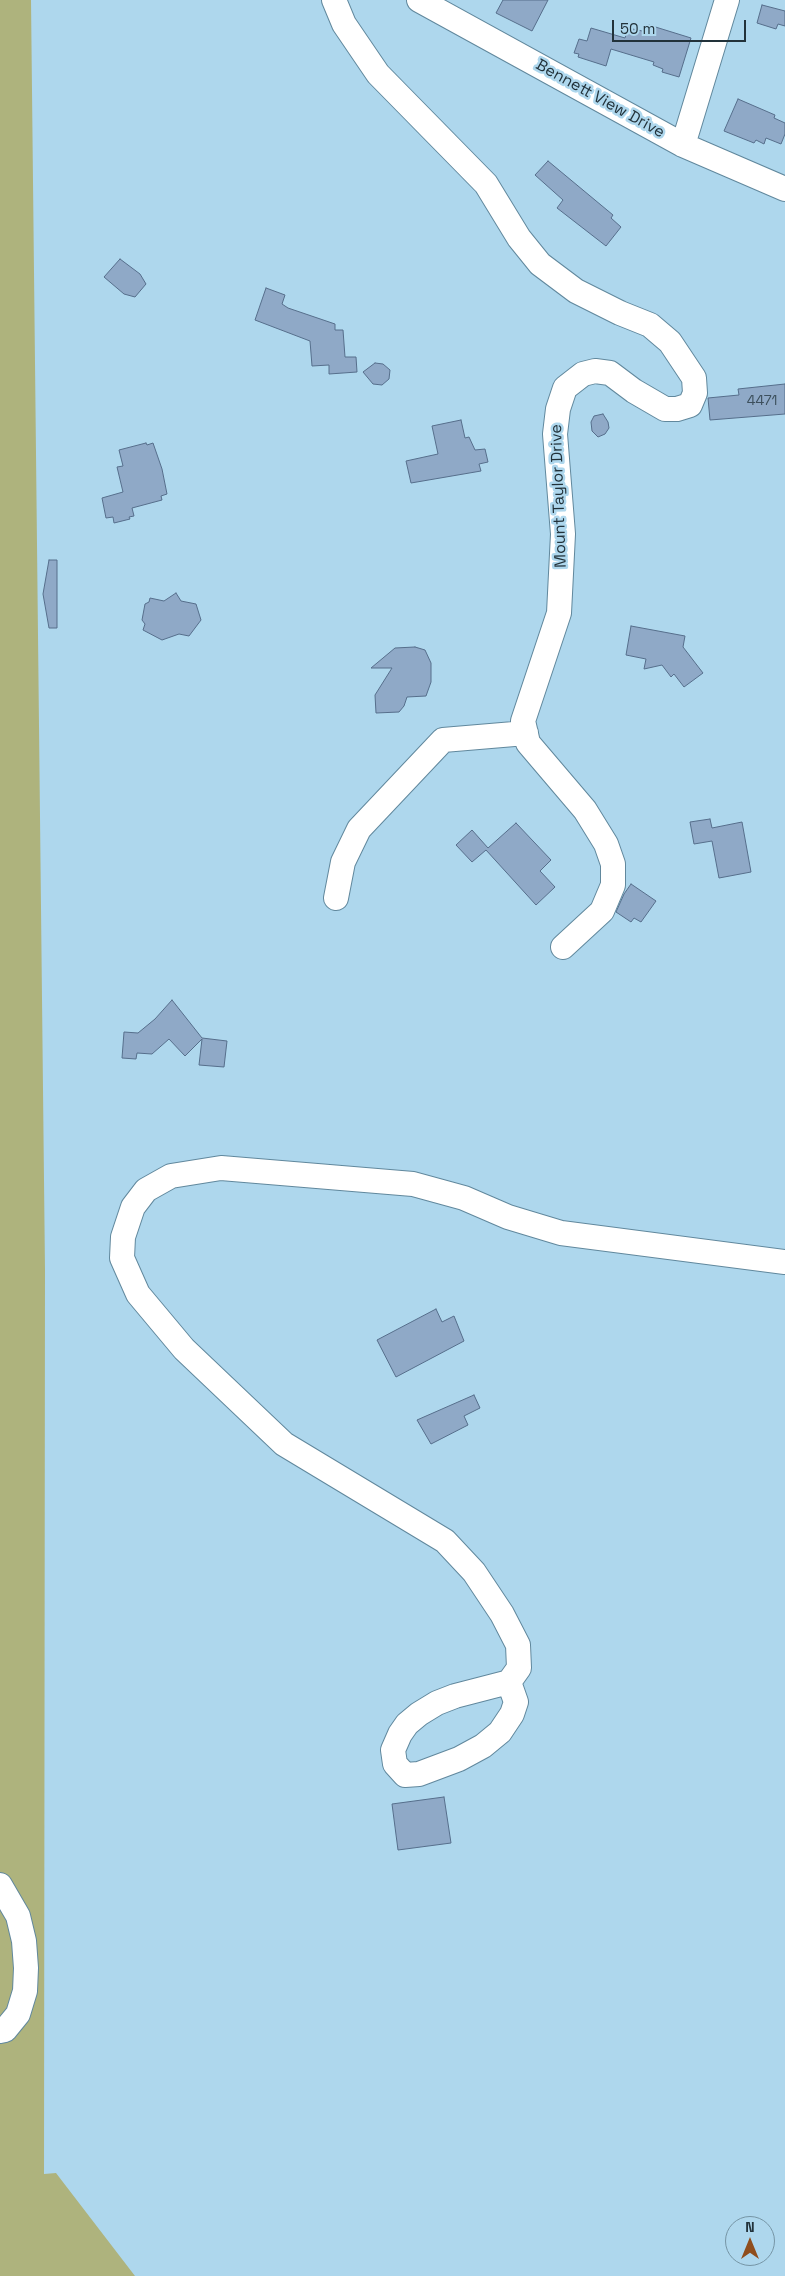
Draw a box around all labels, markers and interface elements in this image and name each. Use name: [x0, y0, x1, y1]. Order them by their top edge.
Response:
scale bar: [615, 10, 749, 42]
text: 50 m: [620, 19, 655, 38]
street label: Bennett View Drive: [532, 56, 668, 142]
house number: 4471: [747, 393, 777, 409]
street label: Mount Taylor Drive: [547, 424, 571, 568]
north arrow: [725, 2216, 775, 2266]
text: N: [745, 2218, 755, 2236]

